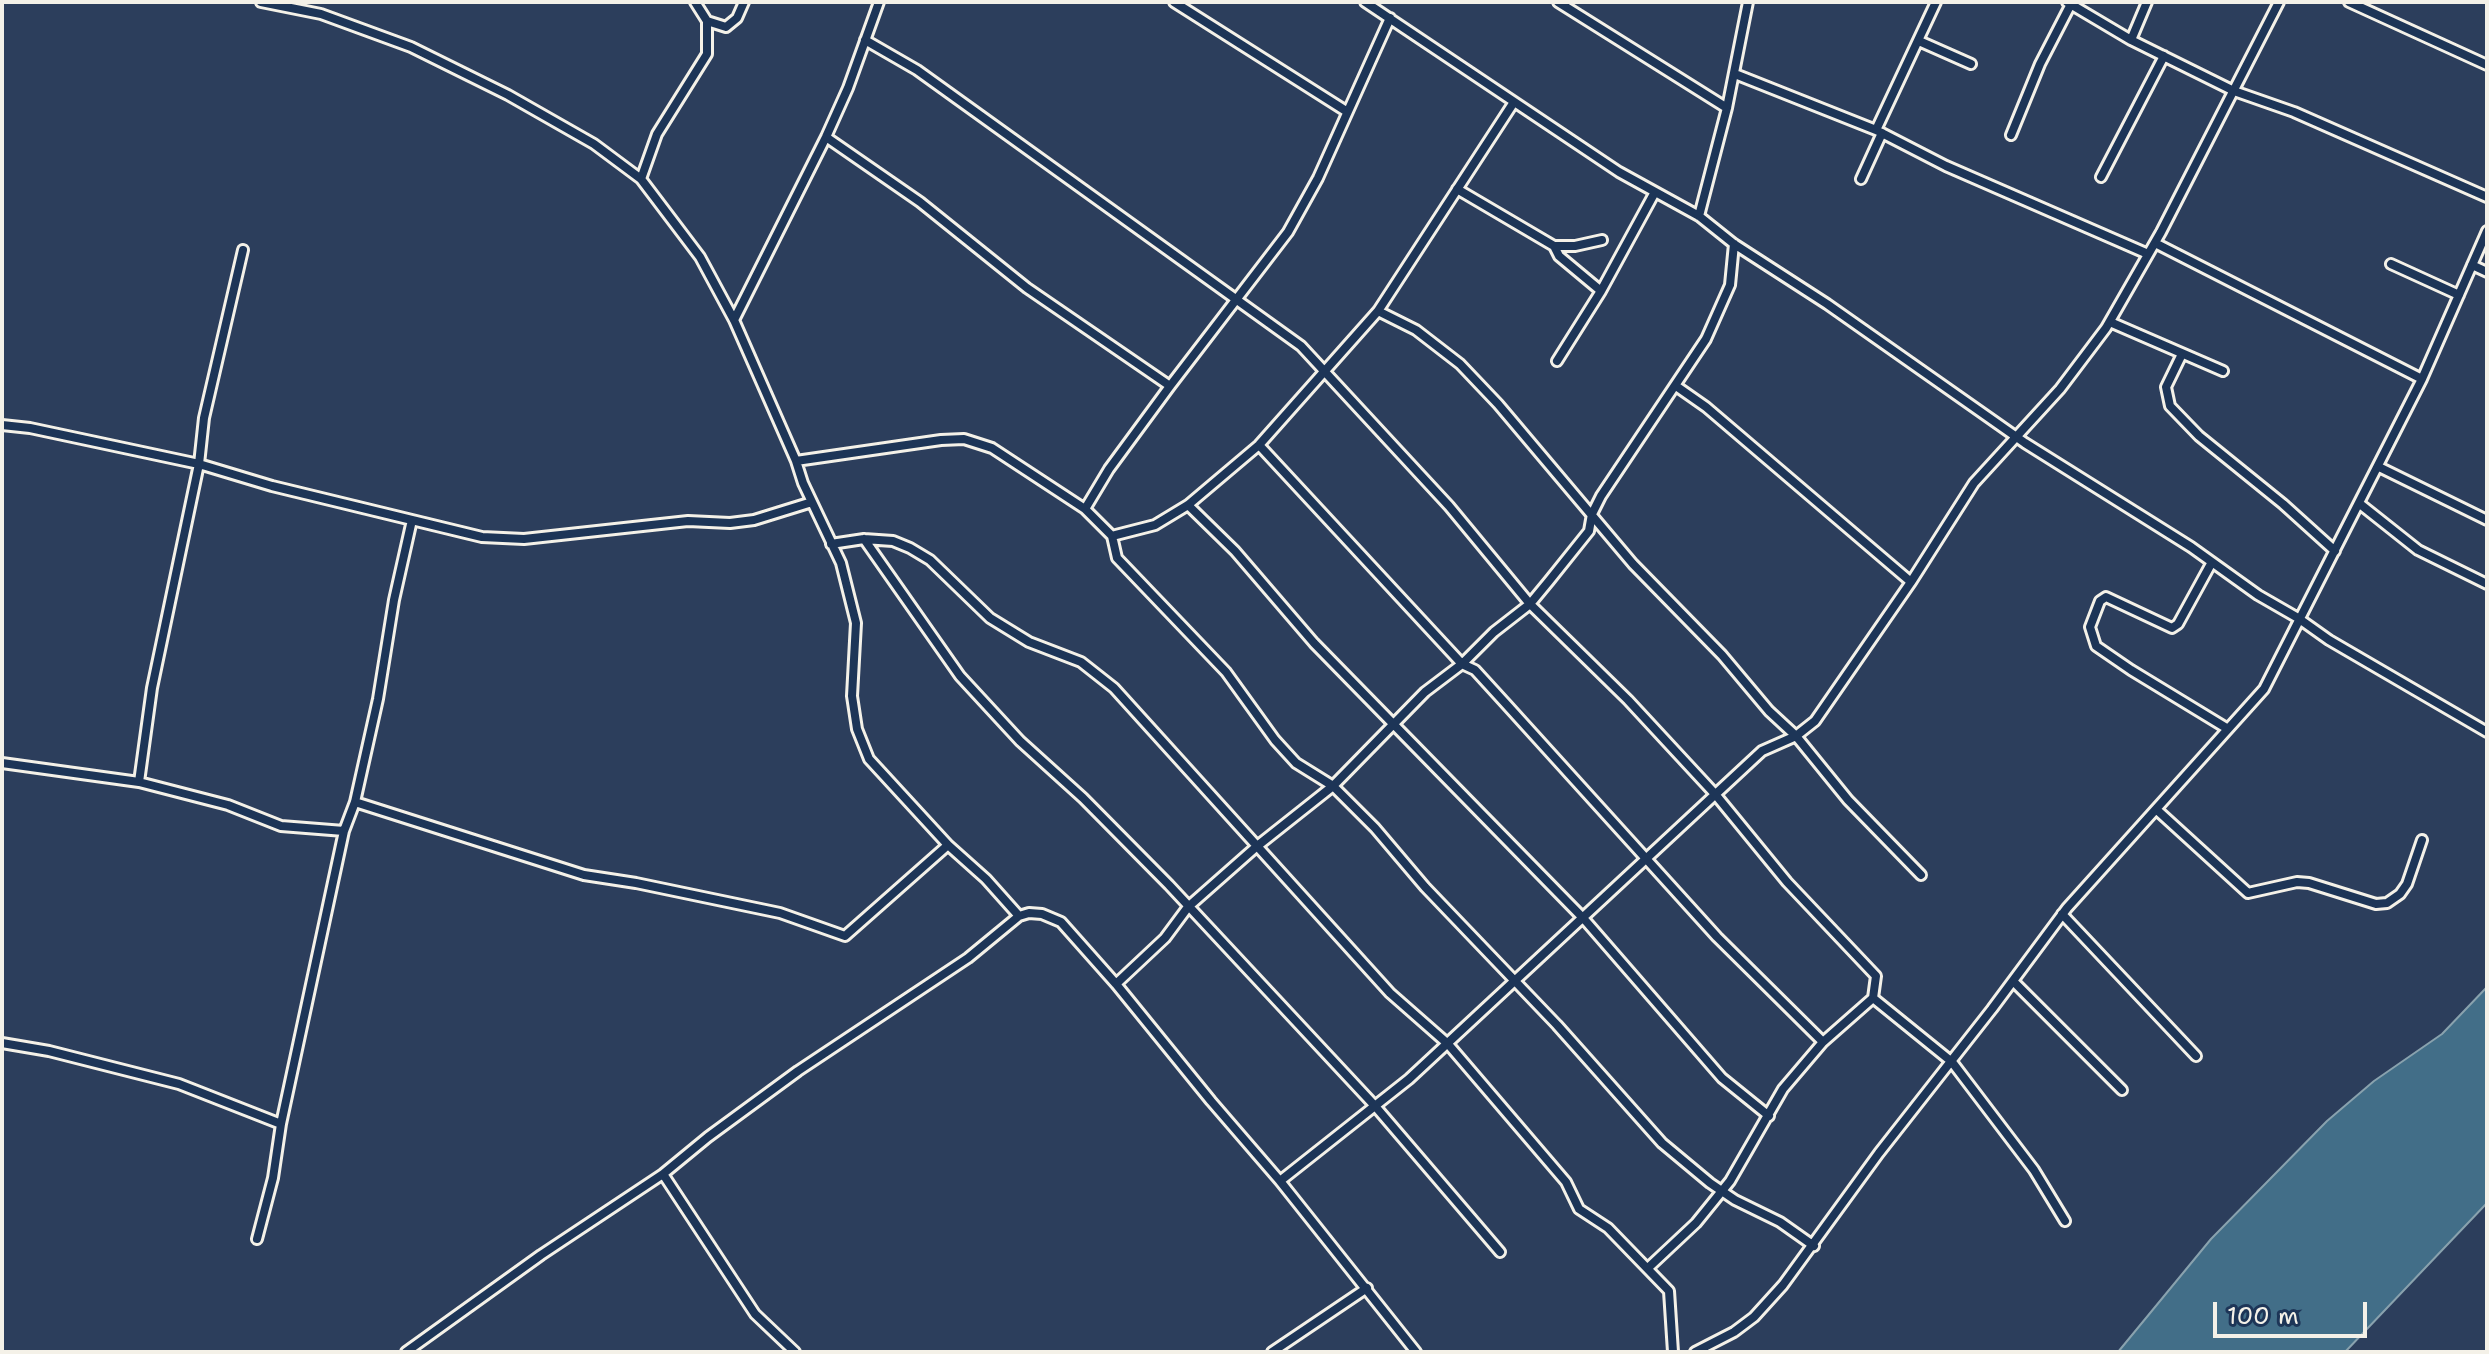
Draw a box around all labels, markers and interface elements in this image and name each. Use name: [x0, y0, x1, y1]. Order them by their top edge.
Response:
scale bar: [2217, 1286, 2371, 1336]
text: 100 m: [2227, 1300, 2299, 1332]

